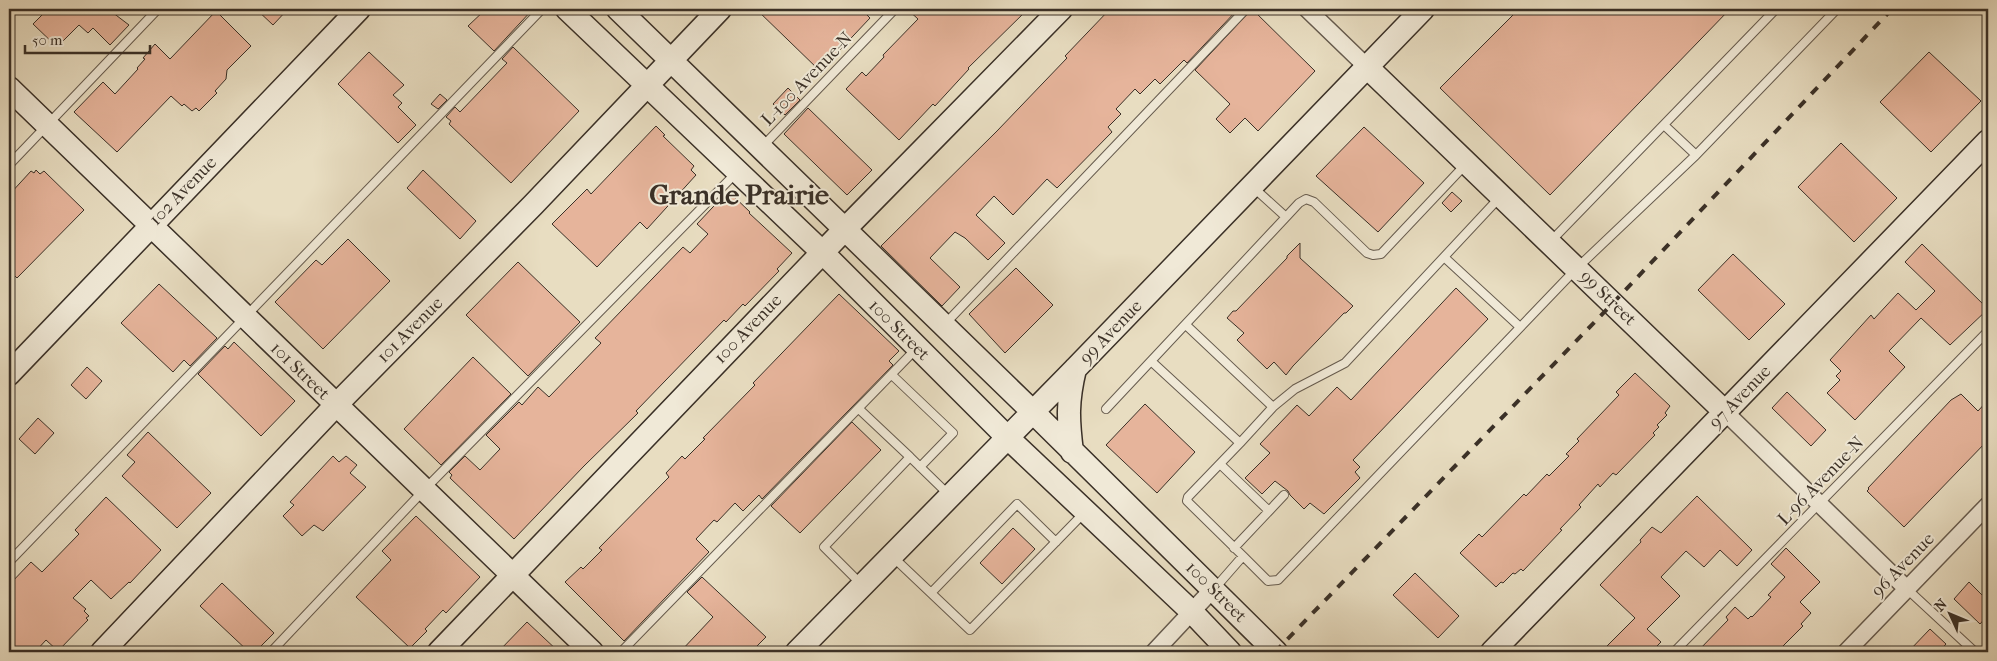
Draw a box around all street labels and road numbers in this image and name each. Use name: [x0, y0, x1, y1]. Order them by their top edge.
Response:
street label: L-100 Avenue-N: [757, 28, 857, 130]
street label: 102 Avenue: [145, 152, 221, 230]
street label: 99 Street: [1575, 266, 1641, 330]
street label: 100 Avenue: [710, 290, 786, 368]
street label: 101 Avenue: [373, 293, 447, 367]
street label: 100 Street: [864, 295, 934, 365]
street label: 99 Avenue: [1075, 296, 1147, 368]
street label: 101 Street: [266, 338, 334, 405]
street label: 97 Avenue: [1705, 361, 1775, 433]
street label: L-96 Avenue-N: [1774, 432, 1869, 530]
street label: 96 Avenue: [1867, 528, 1939, 601]
street label: 100 Street: [1181, 557, 1251, 627]

